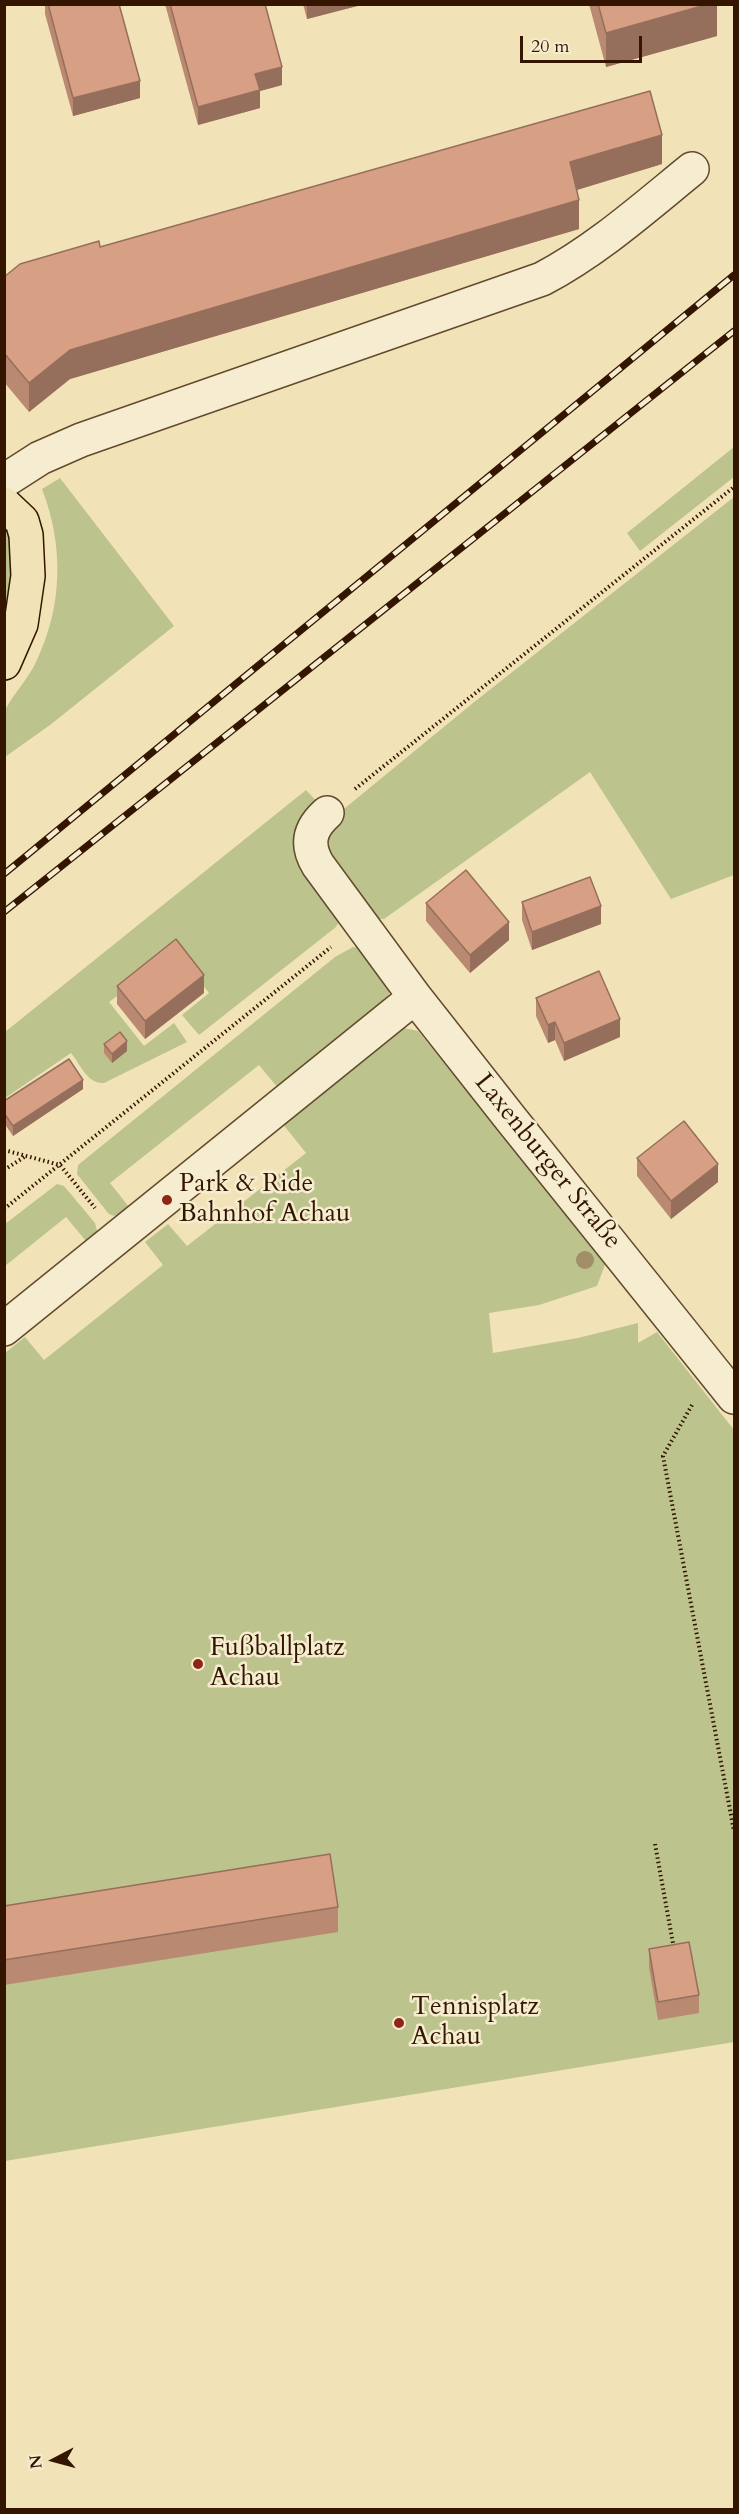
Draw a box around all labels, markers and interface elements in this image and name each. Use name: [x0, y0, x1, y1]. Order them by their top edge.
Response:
scale bar: [523, 24, 644, 62]
text: 20 m: [531, 34, 570, 59]
street label: Laxenburger Straße: [467, 1068, 627, 1256]
place label: Park & Ride Bahnhof Achau: [179, 1169, 350, 1230]
marker: Park & Ride Bahnhof Achau: [160, 1193, 174, 1207]
place label: Fußballplatz Achau: [210, 1633, 345, 1694]
marker: Fußballplatz Achau: [191, 1657, 205, 1671]
place label: Tennisplatz Achau: [411, 1992, 539, 2054]
marker: Tennisplatz Achau: [392, 2016, 406, 2030]
north arrow: [24, 2430, 84, 2490]
text: N: [24, 2454, 48, 2470]

